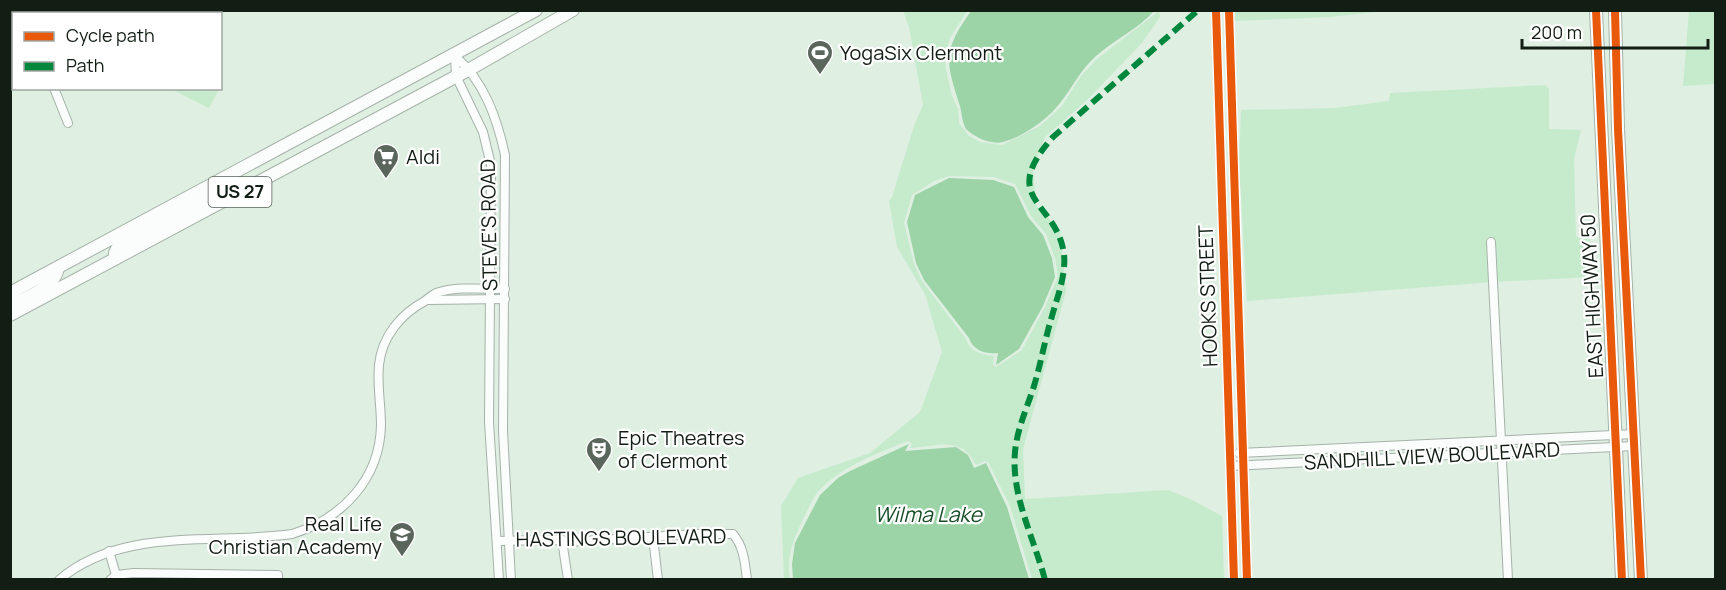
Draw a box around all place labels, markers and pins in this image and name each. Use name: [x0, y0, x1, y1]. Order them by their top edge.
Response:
sports icon: YogaSix Clermont: [805, 38, 835, 76]
place label: YogaSix Clermont: [840, 39, 1002, 66]
supermarket icon: Aldi: [371, 142, 401, 180]
place label: Aldi: [406, 143, 440, 170]
place label: Epic Theatres of Clermont: [618, 424, 745, 474]
theatre icon: Epic Theatres of Clermont: [584, 435, 614, 473]
place label: Real Life Christian Academy: [209, 510, 382, 560]
school or university icon: Real Life Christian Academy: [387, 520, 417, 558]

